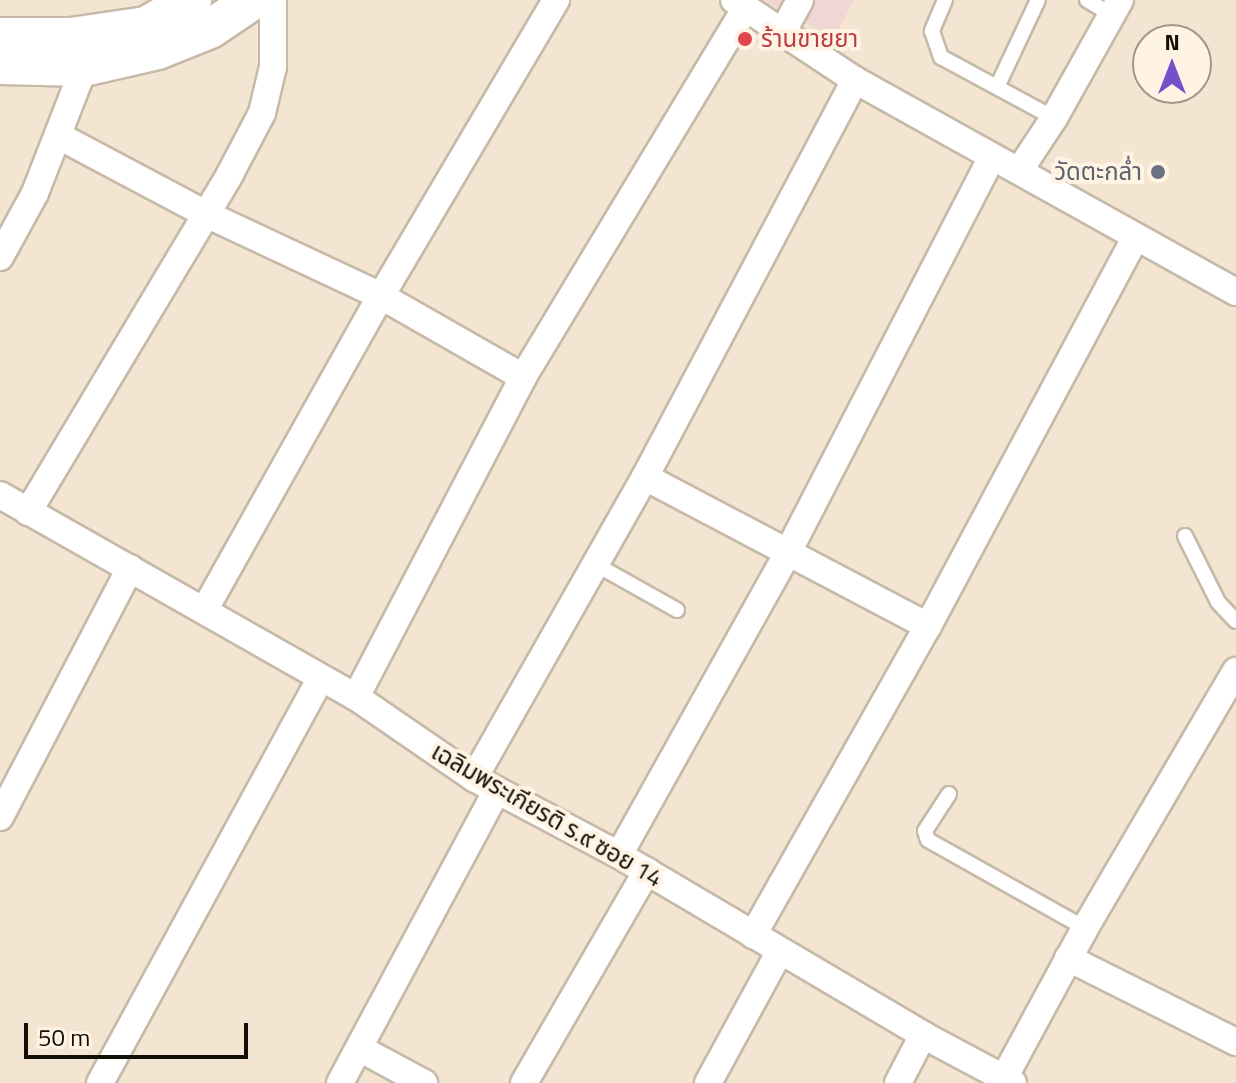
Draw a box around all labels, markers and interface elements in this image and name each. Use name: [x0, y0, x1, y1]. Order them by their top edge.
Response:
north arrow: [1132, 24, 1212, 104]
place label: ร้านขายยา: [761, 25, 858, 53]
text: N: [1164, 25, 1180, 59]
marker: ร้านขายยา: [736, 30, 754, 48]
place label: วัดตะกล่ำ: [1054, 158, 1142, 186]
marker: วัดตะกล่ำ: [1149, 163, 1167, 181]
street label: เฉลิมพระเกียรติ ร.๙ ซอย 14: [426, 737, 668, 893]
scale bar: [28, 1007, 252, 1057]
text: 50 m: [38, 1019, 90, 1055]

